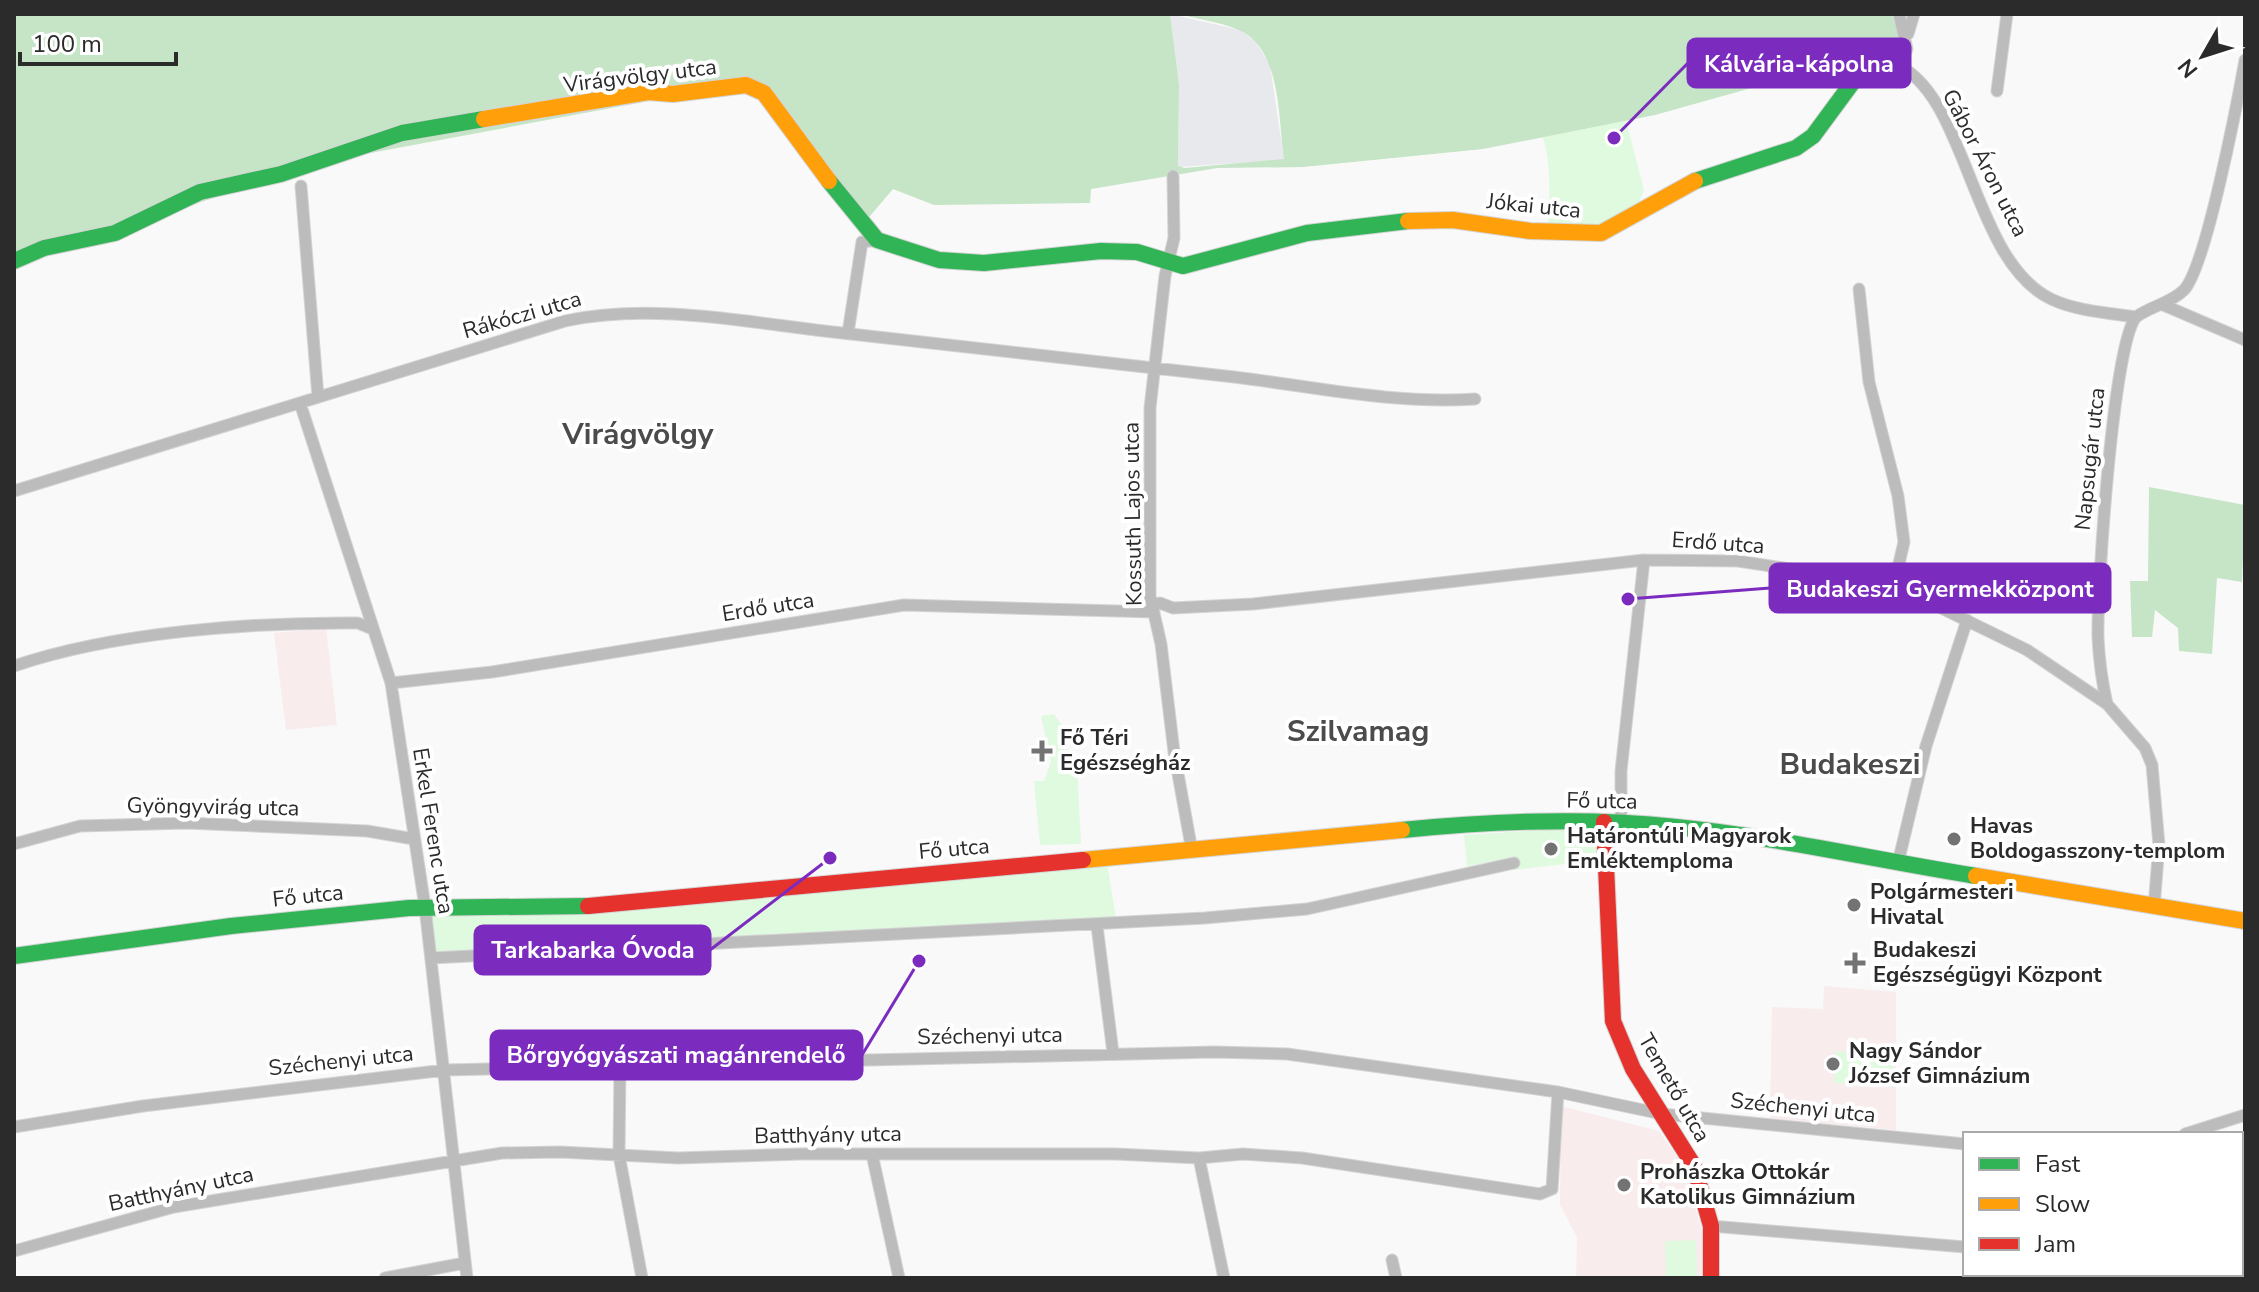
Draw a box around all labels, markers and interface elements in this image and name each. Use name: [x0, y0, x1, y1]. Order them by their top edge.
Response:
scale bar: [20, 16, 176, 66]
north arrow: [2163, 16, 2243, 96]
text: 100 m: [32, 28, 102, 60]
callout: Kálvária-kápolna: [1688, 39, 1910, 87]
text: Kálvária-kápolna: [1704, 48, 1894, 80]
street label: Virágvölgy utca: [561, 52, 718, 100]
text: N: [2171, 52, 2205, 84]
street label: Gábor Áron utca: [1935, 84, 2035, 242]
street label: Jókai utca: [1485, 186, 1582, 226]
street label: Rákóczi utca: [459, 284, 585, 346]
street label: Napsugár utca: [2068, 386, 2112, 532]
district label: Virágvölgy: [561, 414, 714, 455]
street label: Kossuth Lajos utca: [1116, 422, 1150, 606]
street label: Erdő utca: [1671, 525, 1765, 561]
callout: Budakeszi Gyermekközpont: [1770, 564, 2110, 612]
text: Budakeszi Gyermekközpont: [1786, 573, 2095, 605]
street label: Erdő utca: [720, 585, 816, 629]
district label: Szilvamag: [1287, 711, 1429, 752]
place label: Fő Téri Egészségház: [1060, 723, 1191, 778]
marker: Fő Téri Egészségház: [1031, 740, 1053, 762]
district label: Budakeszi: [1780, 744, 1920, 785]
street label: Erkel Ferenc utca: [405, 746, 461, 916]
street label: Fő utca: [1566, 785, 1638, 817]
street label: Gyöngyvirág utca: [126, 790, 300, 824]
place label: Havas Boldogasszony-templom: [1970, 811, 2225, 866]
place label: Határontúli Magyarok Emléktemploma: [1567, 821, 1792, 876]
marker: Havas Boldogasszony-templom: [1945, 830, 1963, 848]
street label: Fő utca: [917, 831, 991, 867]
marker: Határontúli Magyarok Emléktemploma: [1542, 840, 1560, 858]
street label: Fő utca: [271, 877, 345, 915]
place label: Polgármesteri Hivatal: [1870, 877, 2014, 932]
marker: Polgármesteri Hivatal: [1845, 896, 1863, 914]
callout: Tarkabarka Óvoda: [475, 926, 710, 974]
text: Tarkabarka Óvoda: [491, 934, 695, 966]
place label: Budakeszi Egészségügyi Központ: [1873, 935, 2102, 990]
marker: Budakeszi Egészségügyi Központ: [1844, 952, 1866, 974]
street label: Széchenyi utca: [917, 1020, 1063, 1052]
street label: Temető utca: [1631, 1028, 1717, 1148]
callout: Bőrgyógyászati magánrendelő: [491, 1031, 862, 1079]
place label: Nagy Sándor József Gimnázium: [1848, 1036, 2030, 1091]
street label: Széchenyi utca: [267, 1038, 415, 1084]
text: Bőrgyógyászati magánrendelő: [507, 1039, 845, 1071]
marker: Nagy Sándor József Gimnázium: [1824, 1055, 1842, 1073]
street label: Széchenyi utca: [1729, 1085, 1877, 1131]
street label: Batthyány utca: [754, 1119, 902, 1151]
legend: [1963, 1132, 2243, 1276]
text: Fast: [2035, 1148, 2081, 1180]
place label: Prohászka Ottokár Katolikus Gimnázium: [1640, 1157, 1856, 1212]
street label: Batthyány utca: [106, 1159, 256, 1219]
marker: Prohászka Ottokár Katolikus Gimnázium: [1615, 1176, 1633, 1194]
text: Slow: [2035, 1188, 2090, 1220]
text: Jam: [2034, 1228, 2076, 1260]

